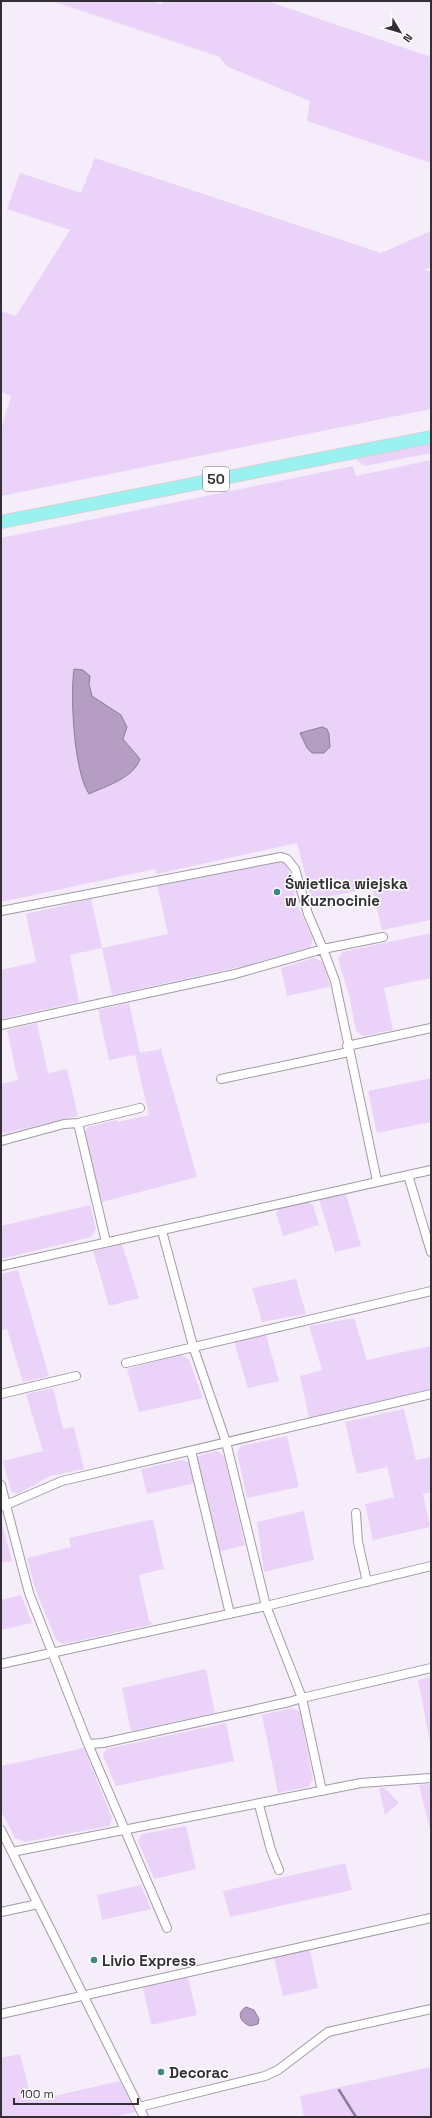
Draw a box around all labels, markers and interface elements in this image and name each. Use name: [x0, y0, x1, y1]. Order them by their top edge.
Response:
north arrow: [380, 12, 420, 52]
text: N: [400, 31, 416, 45]
road number: 50: [203, 467, 229, 491]
place label: Świetlica wiejska w Kuznocinie: [285, 874, 408, 910]
marker: Świetlica wiejska w Kuznocinie: [272, 887, 282, 897]
place label: Livio Express: [102, 1951, 196, 1970]
marker: Livio Express: [89, 1955, 99, 1965]
place label: Decorac: [169, 2063, 229, 2082]
marker: Decorac: [156, 2067, 166, 2077]
scale bar: [14, 2080, 138, 2106]
text: 100 m: [20, 2086, 54, 2102]

